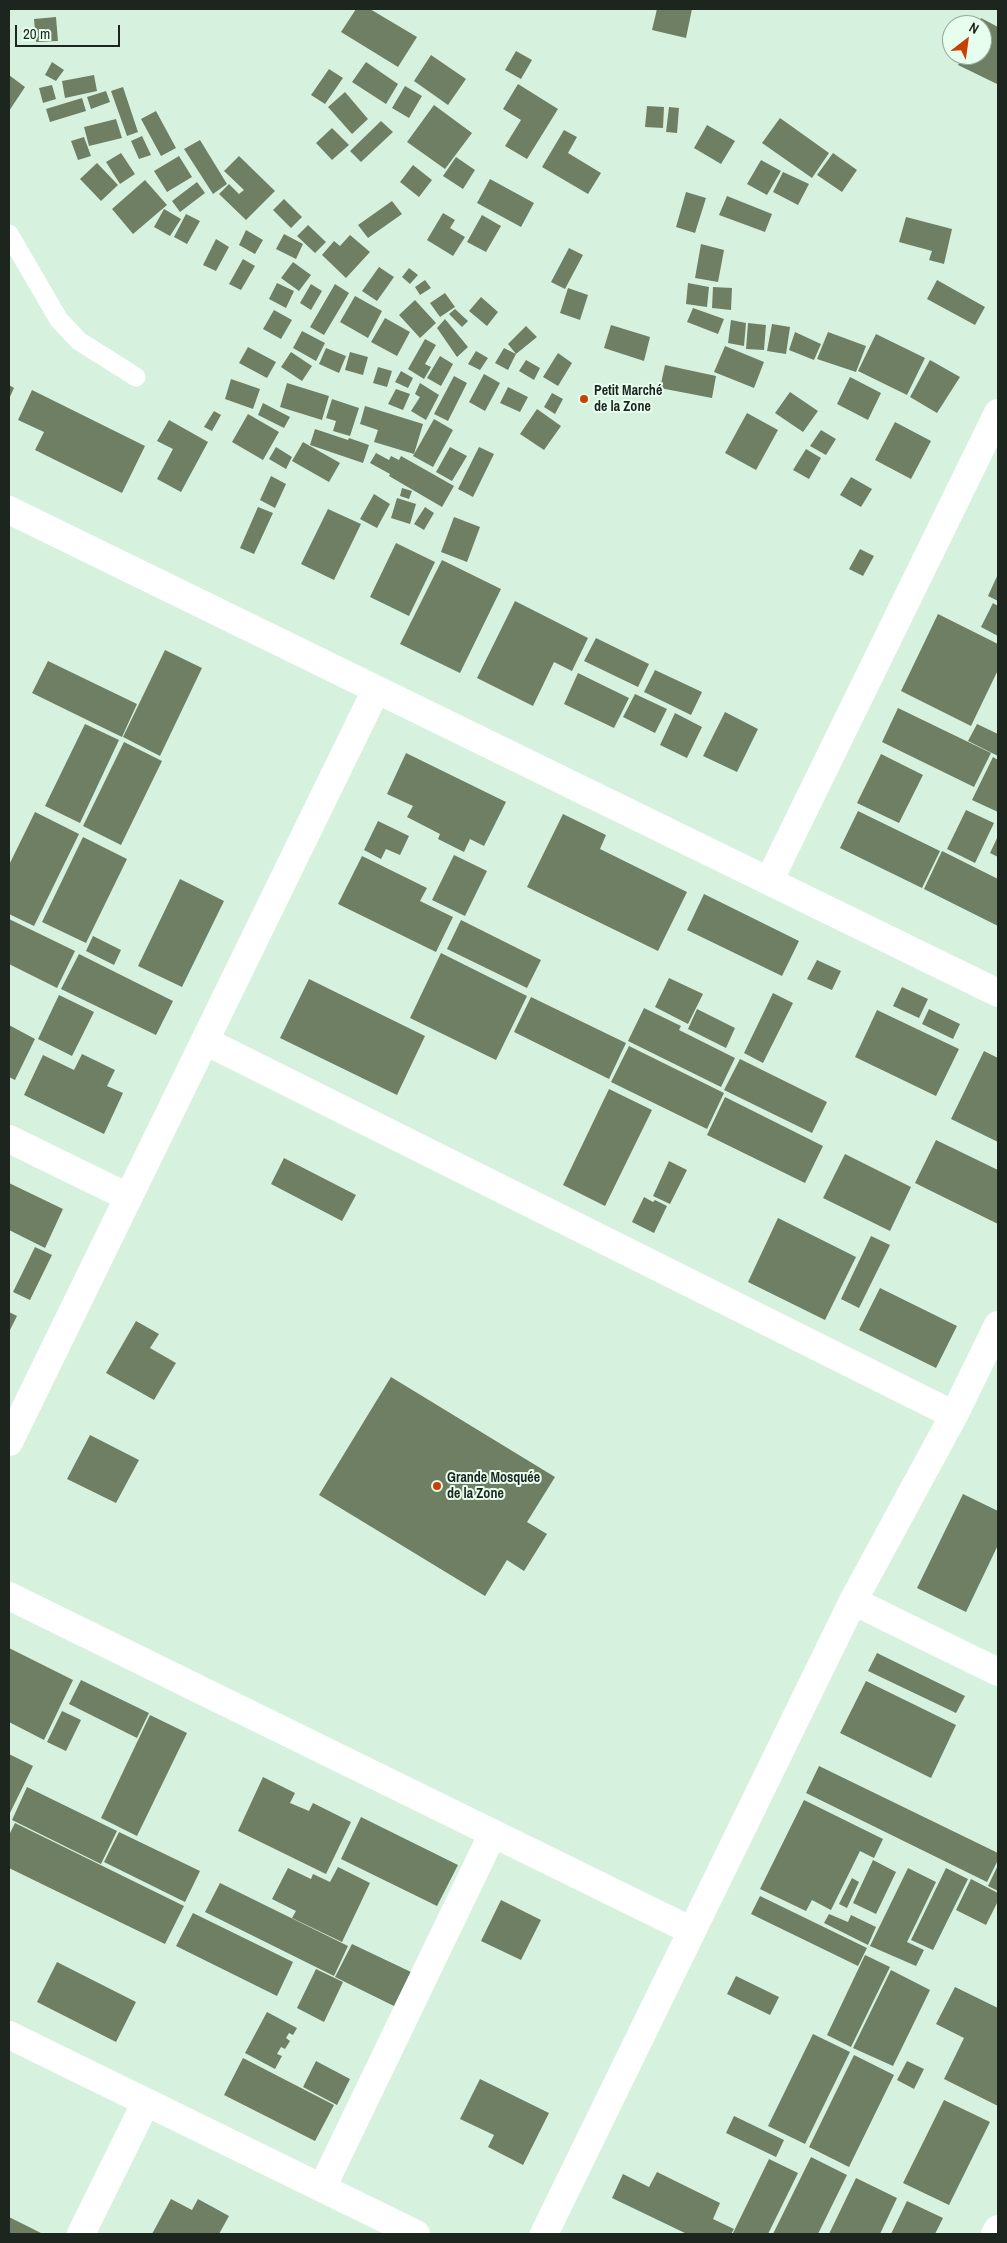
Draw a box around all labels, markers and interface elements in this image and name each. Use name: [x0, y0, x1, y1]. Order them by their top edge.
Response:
scale bar: [18, 15, 122, 47]
north arrow: [942, 15, 992, 65]
text: N: [966, 18, 982, 38]
text: 20 m: [23, 23, 50, 44]
place label: Petit Marché de la Zone: [594, 383, 662, 416]
marker: Petit Marché de la Zone: [578, 393, 590, 405]
place label: Grande Mosquée de la Zone: [447, 1470, 540, 1502]
marker: Grande Mosquée de la Zone: [431, 1480, 443, 1492]

